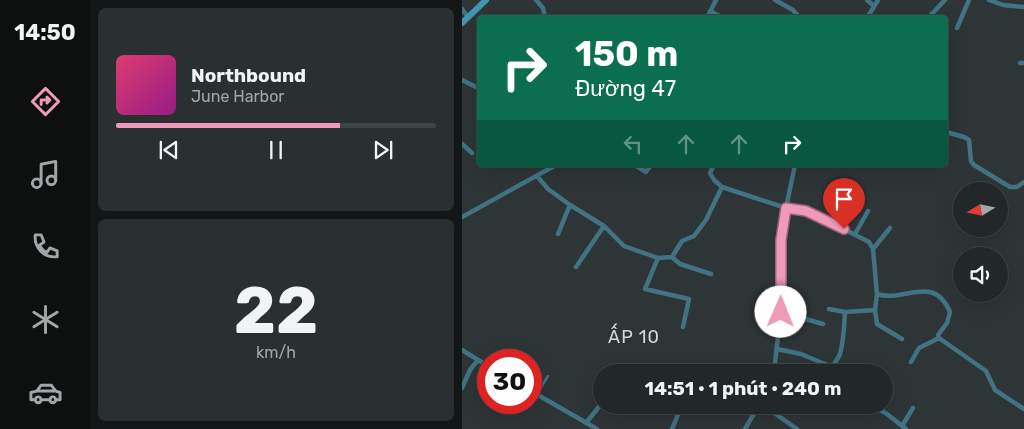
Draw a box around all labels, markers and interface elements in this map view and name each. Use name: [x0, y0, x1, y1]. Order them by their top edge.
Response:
text: 14:50: [14, 19, 76, 46]
text: 150 m: [575, 33, 678, 75]
icon: right: [492, 35, 557, 100]
text: Northbound: [191, 64, 306, 87]
text: Đường 47: [575, 75, 676, 102]
icon: directions: [28, 84, 63, 119]
text: June Harbor: [191, 87, 284, 106]
icon: left: [619, 130, 647, 158]
icon: ahead: [672, 130, 700, 158]
icon: ahead: [725, 130, 753, 158]
icon: right: [778, 130, 806, 158]
icon: previous: [155, 136, 183, 164]
icon: pause: [262, 136, 290, 164]
icon: next: [369, 136, 397, 164]
icon: music: [28, 157, 63, 192]
pin: [823, 178, 865, 229]
north arrow: [953, 182, 1008, 238]
map controls: [953, 182, 1008, 302]
icon: arrive: [830, 185, 858, 213]
icon: phone: [28, 229, 63, 264]
button: sound: [953, 247, 1008, 302]
text: 22: [234, 272, 318, 349]
position arrow: [754, 285, 806, 337]
icon: climate: [28, 302, 63, 337]
district label: ẤP 10: [608, 323, 660, 348]
text: km/h: [256, 343, 296, 362]
speed limit sign: 30: [477, 349, 542, 414]
icon: car: [28, 375, 63, 410]
text: 14:51 · 1 phút · 240 m: [645, 377, 841, 400]

